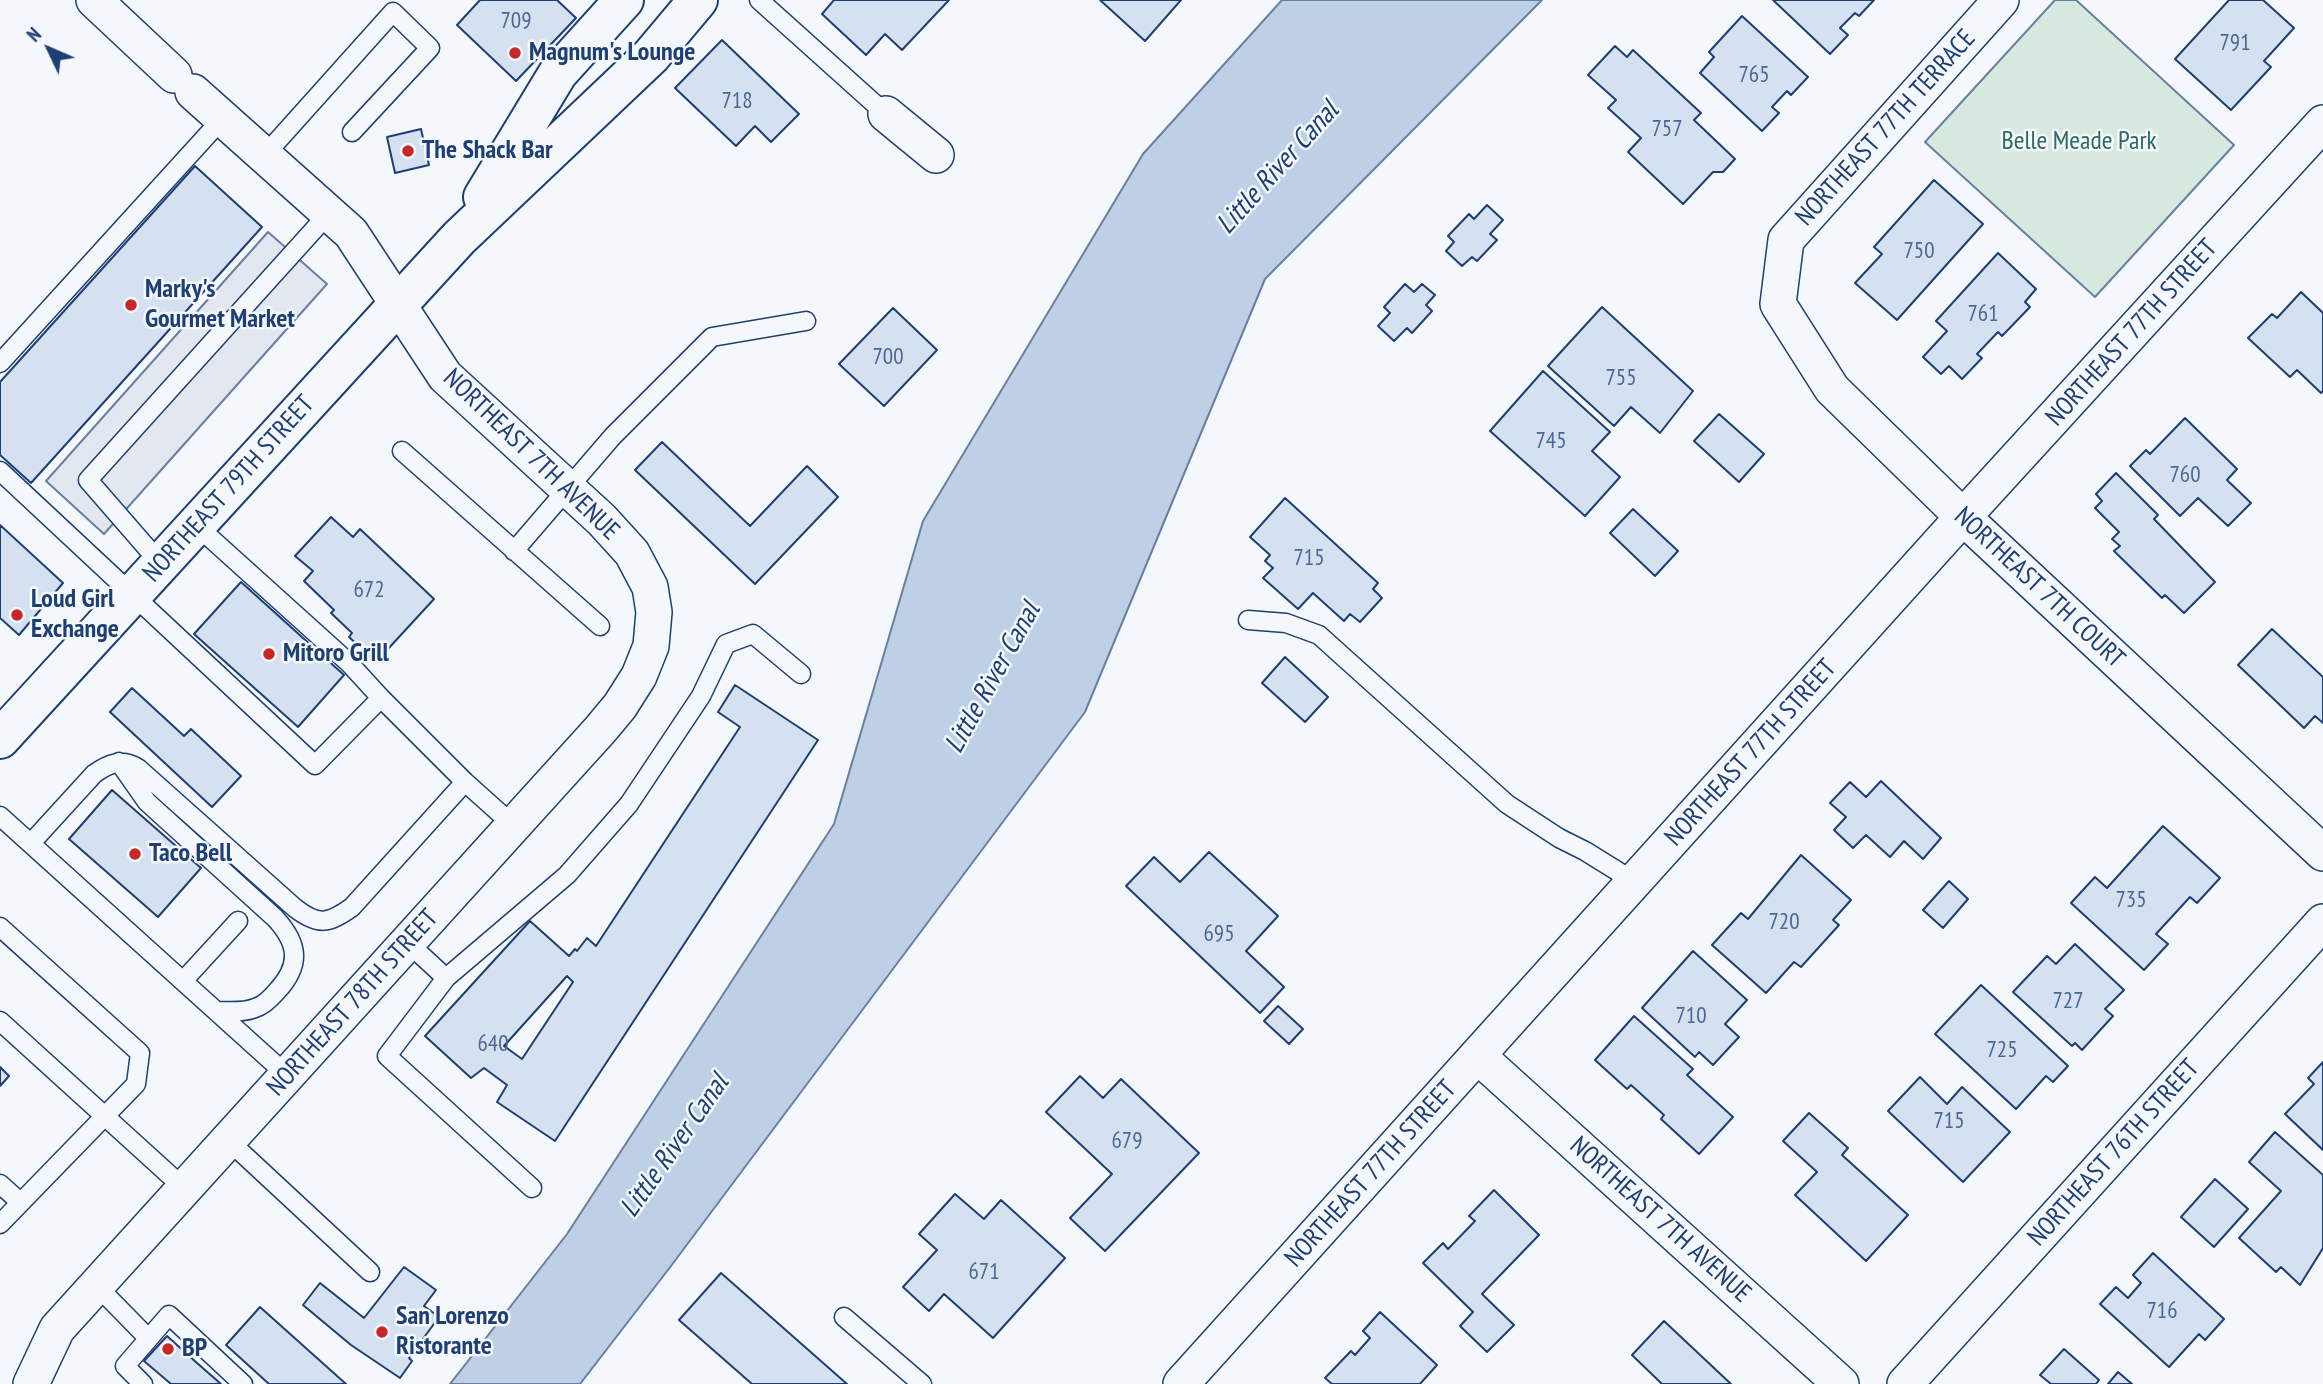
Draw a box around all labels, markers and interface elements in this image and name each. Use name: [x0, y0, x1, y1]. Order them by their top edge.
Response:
house number: 709: [500, 7, 532, 35]
north arrow: [14, 14, 84, 84]
text: N: [22, 22, 46, 46]
street label: NORTHEAST 77TH TERRACE: [1790, 23, 1982, 233]
house number: 791: [2219, 29, 2251, 57]
place label: Magnum's Lounge: [529, 37, 695, 69]
marker: Magnum's Lounge: [507, 45, 523, 61]
house number: 765: [1738, 61, 1770, 89]
house number: 718: [721, 87, 753, 115]
water label: Little River Canal: [1210, 95, 1346, 241]
house number: 757: [1651, 115, 1683, 143]
park label: Belle Meade Park: [2001, 126, 2157, 158]
place label: The Shack Bar: [422, 135, 553, 167]
marker: The Shack Bar: [400, 143, 416, 159]
street label: NORTHEAST 77TH STREET: [2040, 233, 2224, 433]
house number: 750: [1903, 237, 1935, 265]
place label: Marky's Gourmet Market: [145, 274, 295, 336]
marker: Marky's Gourmet Market: [123, 297, 139, 313]
house number: 761: [1967, 300, 1999, 328]
house number: 700: [872, 343, 904, 371]
street label: NORTHEAST 7TH AVENUE: [436, 363, 626, 547]
house number: 755: [1605, 364, 1637, 392]
street label: NORTHEAST 79TH STREET: [137, 389, 321, 589]
house number: 745: [1535, 427, 1567, 455]
house number: 760: [2169, 461, 2201, 489]
street label: NORTHEAST 7TH COURT: [1947, 501, 2131, 675]
house number: 715: [1293, 544, 1325, 572]
house number: 672: [353, 576, 385, 604]
place label: Loud Girl Exchange: [31, 584, 119, 646]
water label: Little River Canal: [938, 597, 1048, 759]
marker: Loud Girl Exchange: [9, 607, 25, 623]
place label: Mitoro Grill: [283, 638, 389, 670]
marker: Mitoro Grill: [261, 646, 277, 662]
street label: NORTHEAST 77TH STREET: [1659, 653, 1843, 853]
place label: Taco Bell: [149, 838, 232, 870]
marker: Taco Bell: [127, 846, 143, 862]
house number: 735: [2115, 886, 2147, 914]
street label: NORTHEAST 78TH STREET: [261, 903, 445, 1103]
house number: 720: [1768, 908, 1800, 936]
house number: 695: [1203, 920, 1235, 948]
house number: 727: [2052, 987, 2084, 1015]
house number: 710: [1675, 1002, 1707, 1030]
house number: 640: [477, 1030, 509, 1058]
house number: 725: [1986, 1036, 2018, 1064]
street label: NORTHEAST 76TH STREET: [2022, 1053, 2206, 1253]
water label: Little River Canal: [614, 1068, 736, 1224]
street label: NORTHEAST 77TH STREET: [1279, 1074, 1463, 1274]
house number: 715: [1933, 1107, 1965, 1135]
house number: 679: [1111, 1127, 1143, 1155]
street label: NORTHEAST 7TH AVENUE: [1563, 1131, 1757, 1309]
house number: 671: [968, 1258, 1000, 1286]
house number: 716: [2146, 1297, 2178, 1325]
place label: San Lorenzo Ristorante: [396, 1301, 509, 1362]
marker: San Lorenzo Ristorante: [374, 1324, 390, 1340]
place label: BP: [182, 1333, 207, 1365]
marker: BP: [160, 1341, 176, 1357]

